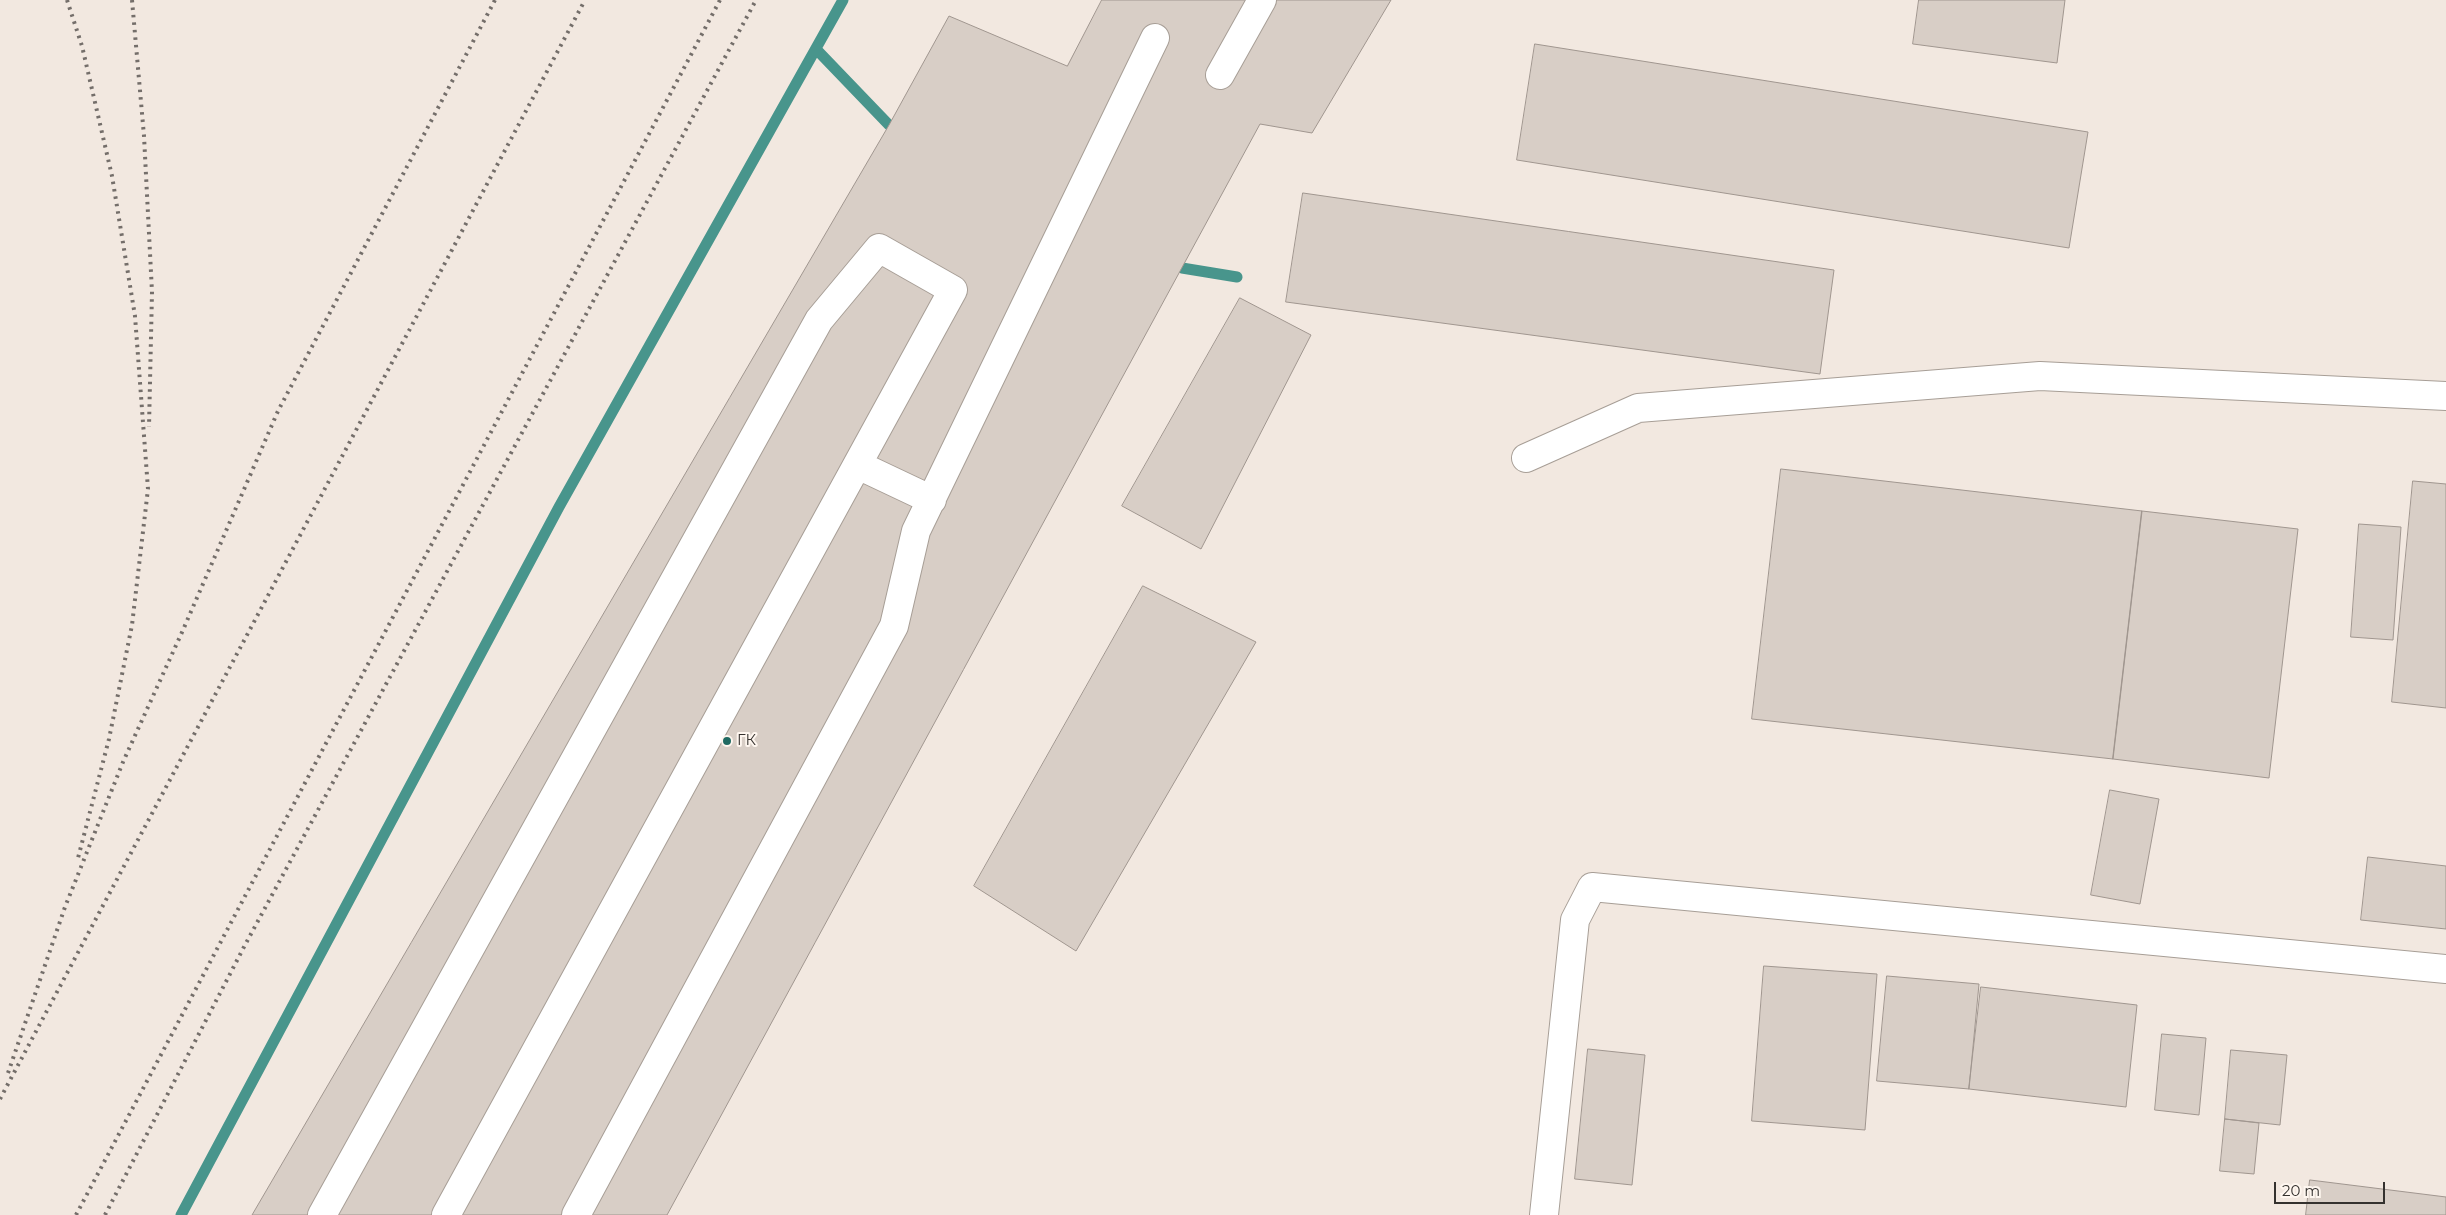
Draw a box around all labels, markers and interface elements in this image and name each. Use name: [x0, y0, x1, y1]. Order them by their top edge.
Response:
place label: ГК: [737, 732, 756, 750]
marker: ГК: [721, 735, 733, 747]
scale bar: [2276, 1172, 2387, 1204]
text: 20 m: [2282, 1181, 2320, 1200]

